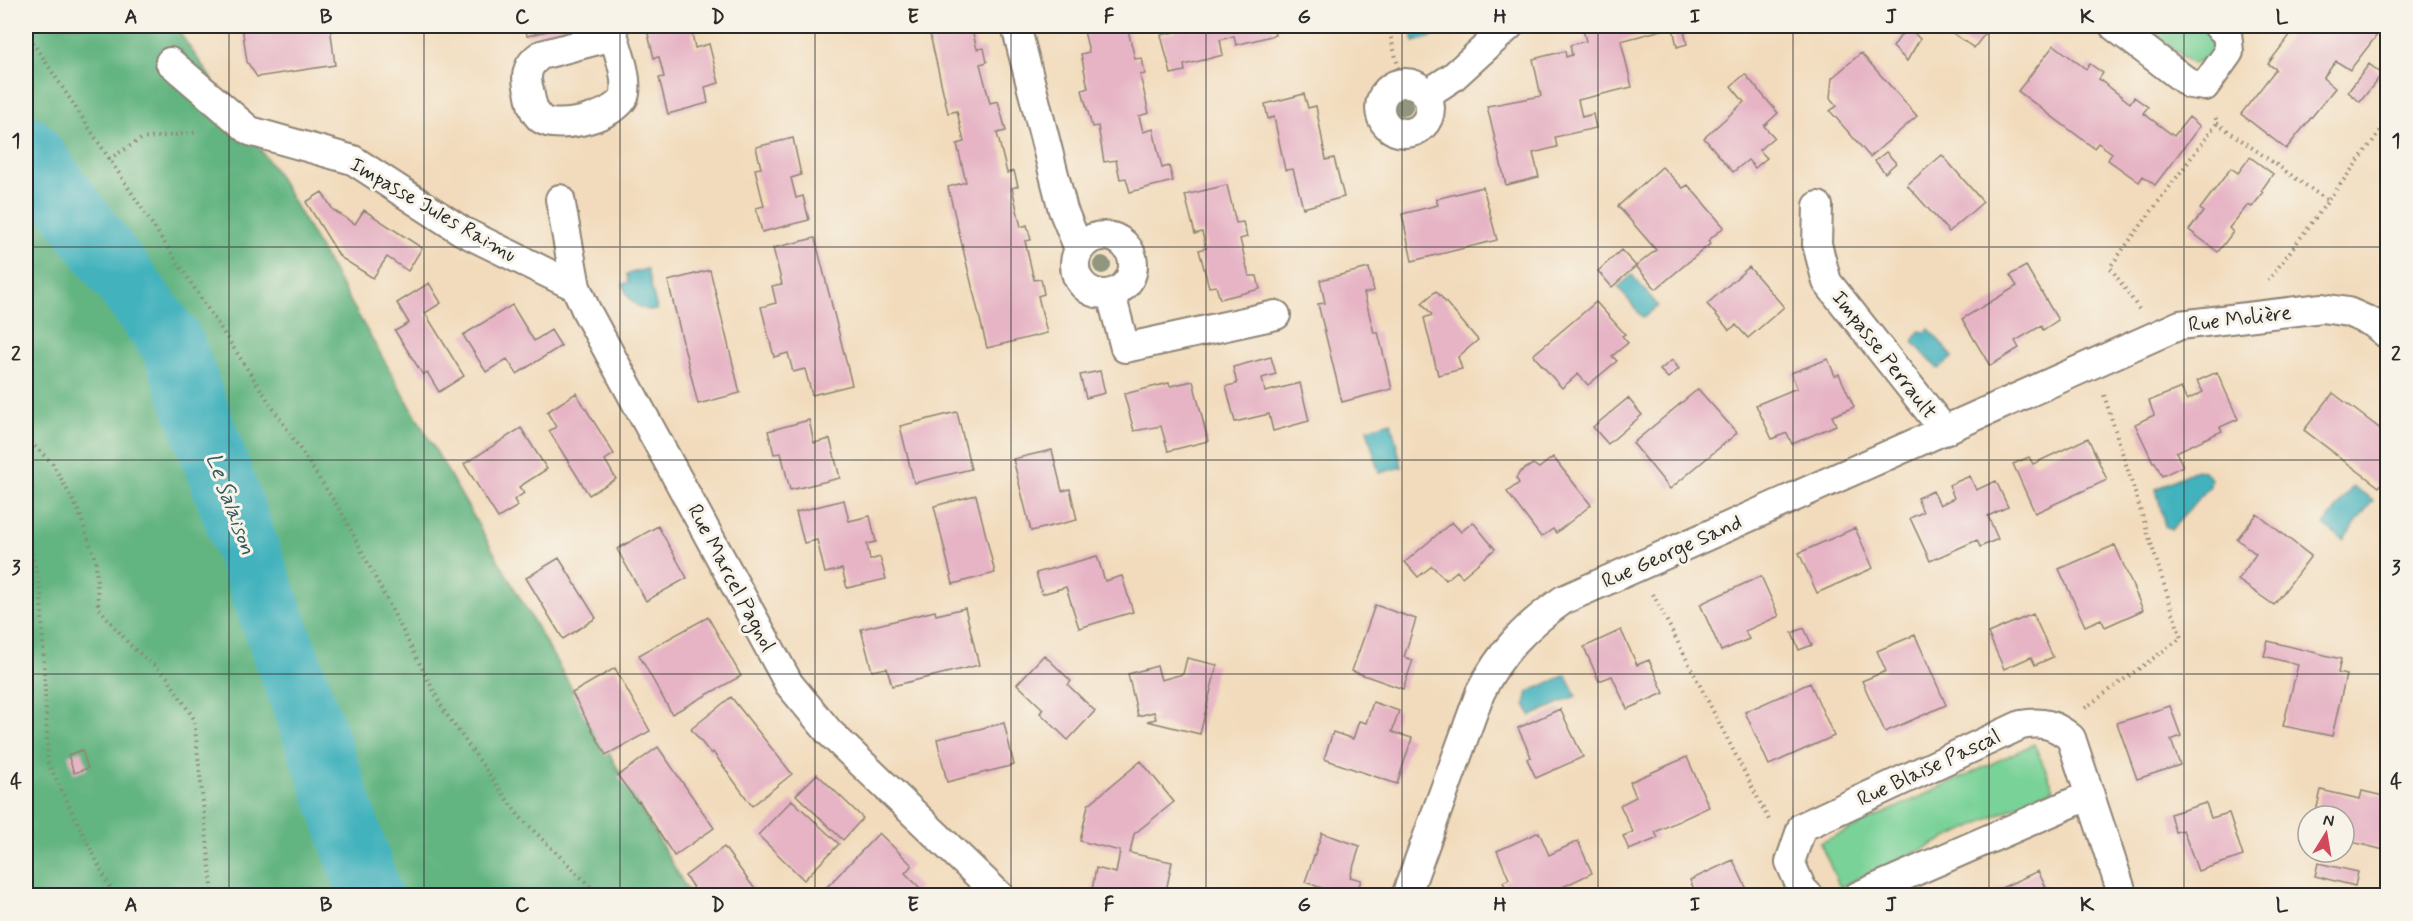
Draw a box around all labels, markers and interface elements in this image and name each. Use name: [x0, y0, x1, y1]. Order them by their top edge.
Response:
text: A: [124, 4, 138, 31]
text: B: [320, 4, 333, 31]
text: C: [515, 4, 530, 31]
text: D: [711, 4, 725, 31]
text: E: [907, 4, 919, 31]
text: F: [1104, 4, 1115, 31]
text: G: [1297, 4, 1311, 31]
text: H: [1493, 4, 1507, 31]
text: I: [1690, 4, 1700, 31]
text: J: [1885, 4, 1897, 31]
text: K: [2080, 4, 2095, 31]
text: L: [2276, 4, 2289, 31]
text: 1: [12, 128, 20, 155]
text: 1: [2392, 128, 2400, 155]
street label: Impasse Jules Raimu: [345, 151, 521, 269]
street label: Impasse Perrault: [1825, 285, 1943, 425]
street label: Rue Molière: [2187, 299, 2293, 339]
text: 2: [11, 341, 21, 368]
text: 2: [2391, 341, 2401, 368]
water label: Le Salaison: [199, 449, 261, 559]
street label: Rue Marcel Pagnol: [679, 499, 782, 657]
street label: Rue George Sand: [1597, 509, 1747, 596]
text: 3: [11, 555, 21, 582]
text: 3: [2391, 555, 2401, 582]
street label: Rue Blaise Pascal: [1853, 723, 2005, 813]
text: 4: [10, 769, 22, 796]
text: 4: [2390, 769, 2402, 796]
north arrow: [2296, 804, 2356, 864]
text: N: [2321, 809, 2336, 832]
text: A: [124, 892, 138, 919]
text: B: [320, 892, 333, 919]
text: C: [515, 892, 530, 919]
text: D: [711, 892, 725, 919]
text: E: [907, 892, 919, 919]
text: F: [1104, 892, 1115, 919]
text: G: [1297, 892, 1311, 919]
text: H: [1493, 892, 1507, 919]
text: I: [1690, 892, 1700, 919]
text: J: [1885, 892, 1897, 919]
text: K: [2080, 892, 2095, 919]
text: L: [2276, 892, 2289, 919]

